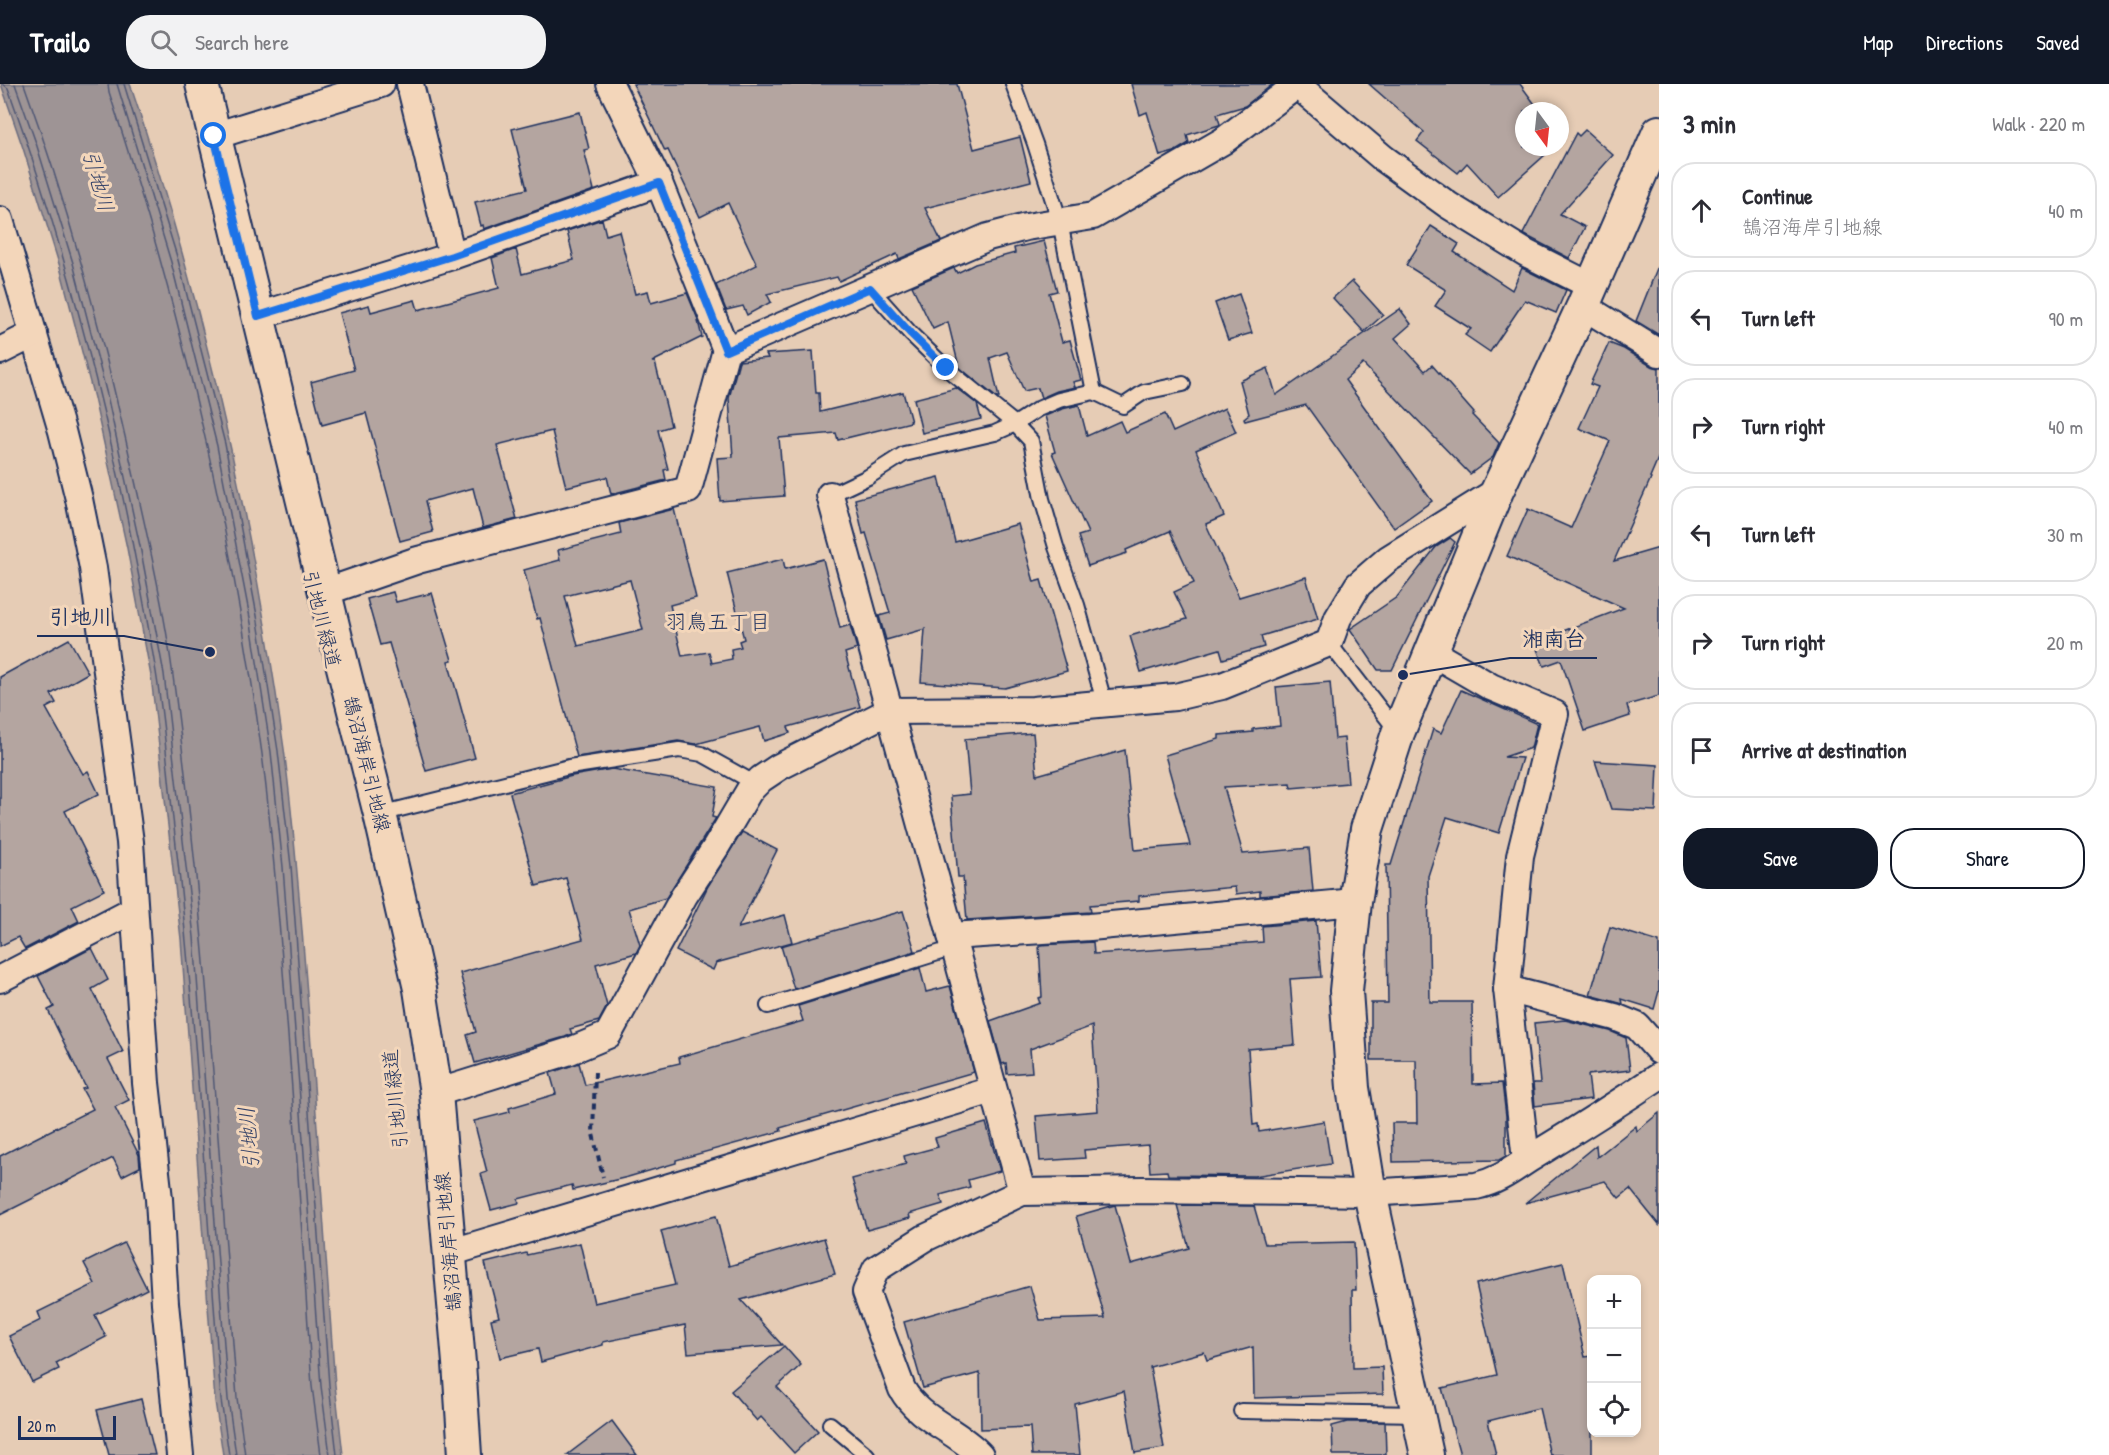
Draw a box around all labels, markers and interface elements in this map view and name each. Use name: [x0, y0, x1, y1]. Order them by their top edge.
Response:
search box: [126, 15, 546, 69]
text: Trailo: [30, 23, 90, 61]
icon: search: [147, 26, 180, 59]
text: Search here: [195, 27, 289, 57]
text: Map: [1863, 28, 1893, 57]
text: Directions: [1926, 28, 2003, 57]
text: Saved: [2036, 28, 2079, 57]
north arrow: [1515, 102, 1569, 156]
text: 3 min: [1683, 106, 1736, 141]
text: Walk · 220 m: [1992, 110, 2085, 137]
route start: [200, 122, 226, 148]
water label: 引地川: [76, 147, 121, 215]
text: Continue: [1742, 181, 1813, 211]
icon: ahead: [1685, 194, 1718, 227]
text: 40 m: [2048, 197, 2083, 224]
text: 鵠沼海岸引地線: [1742, 213, 1882, 240]
icon: left: [1685, 302, 1718, 335]
text: Turn left: [1742, 303, 1815, 333]
text: 90 m: [2049, 305, 2083, 332]
route end: [932, 354, 958, 380]
icon: right: [1685, 410, 1718, 443]
text: Turn right: [1742, 411, 1825, 441]
text: 40 m: [2048, 413, 2083, 440]
icon: left: [1685, 518, 1718, 551]
text: Turn left: [1742, 519, 1815, 549]
text: 30 m: [2047, 521, 2083, 548]
street label: 引地川緑道: [297, 567, 348, 671]
callout: 引地川: [37, 597, 124, 636]
text: 引地川: [50, 602, 113, 631]
district label: 羽鳥五丁目: [666, 607, 771, 636]
callout: 湘南台: [1510, 619, 1597, 658]
text: 湘南台: [1523, 624, 1586, 653]
icon: right: [1685, 626, 1718, 659]
text: Turn right: [1742, 627, 1825, 657]
text: 20 m: [2046, 629, 2083, 656]
street label: 鵠沼海岸引地線: [337, 693, 398, 835]
icon: arrive: [1685, 734, 1718, 767]
text: Arrive at destination: [1742, 735, 1907, 765]
button: Save: [1683, 828, 1878, 889]
button: Share: [1890, 828, 2085, 889]
street label: 引地川緑道: [376, 1048, 413, 1150]
water label: 引地川: [231, 1105, 266, 1171]
street label: 鵠沼海岸引地線: [428, 1171, 467, 1313]
map controls: [1587, 1275, 1641, 1437]
button: +: [1587, 1275, 1641, 1329]
button: −: [1587, 1329, 1641, 1383]
button: locate: [1587, 1383, 1641, 1437]
scale bar: [18, 1413, 116, 1440]
text: 20 m: [27, 1415, 56, 1437]

